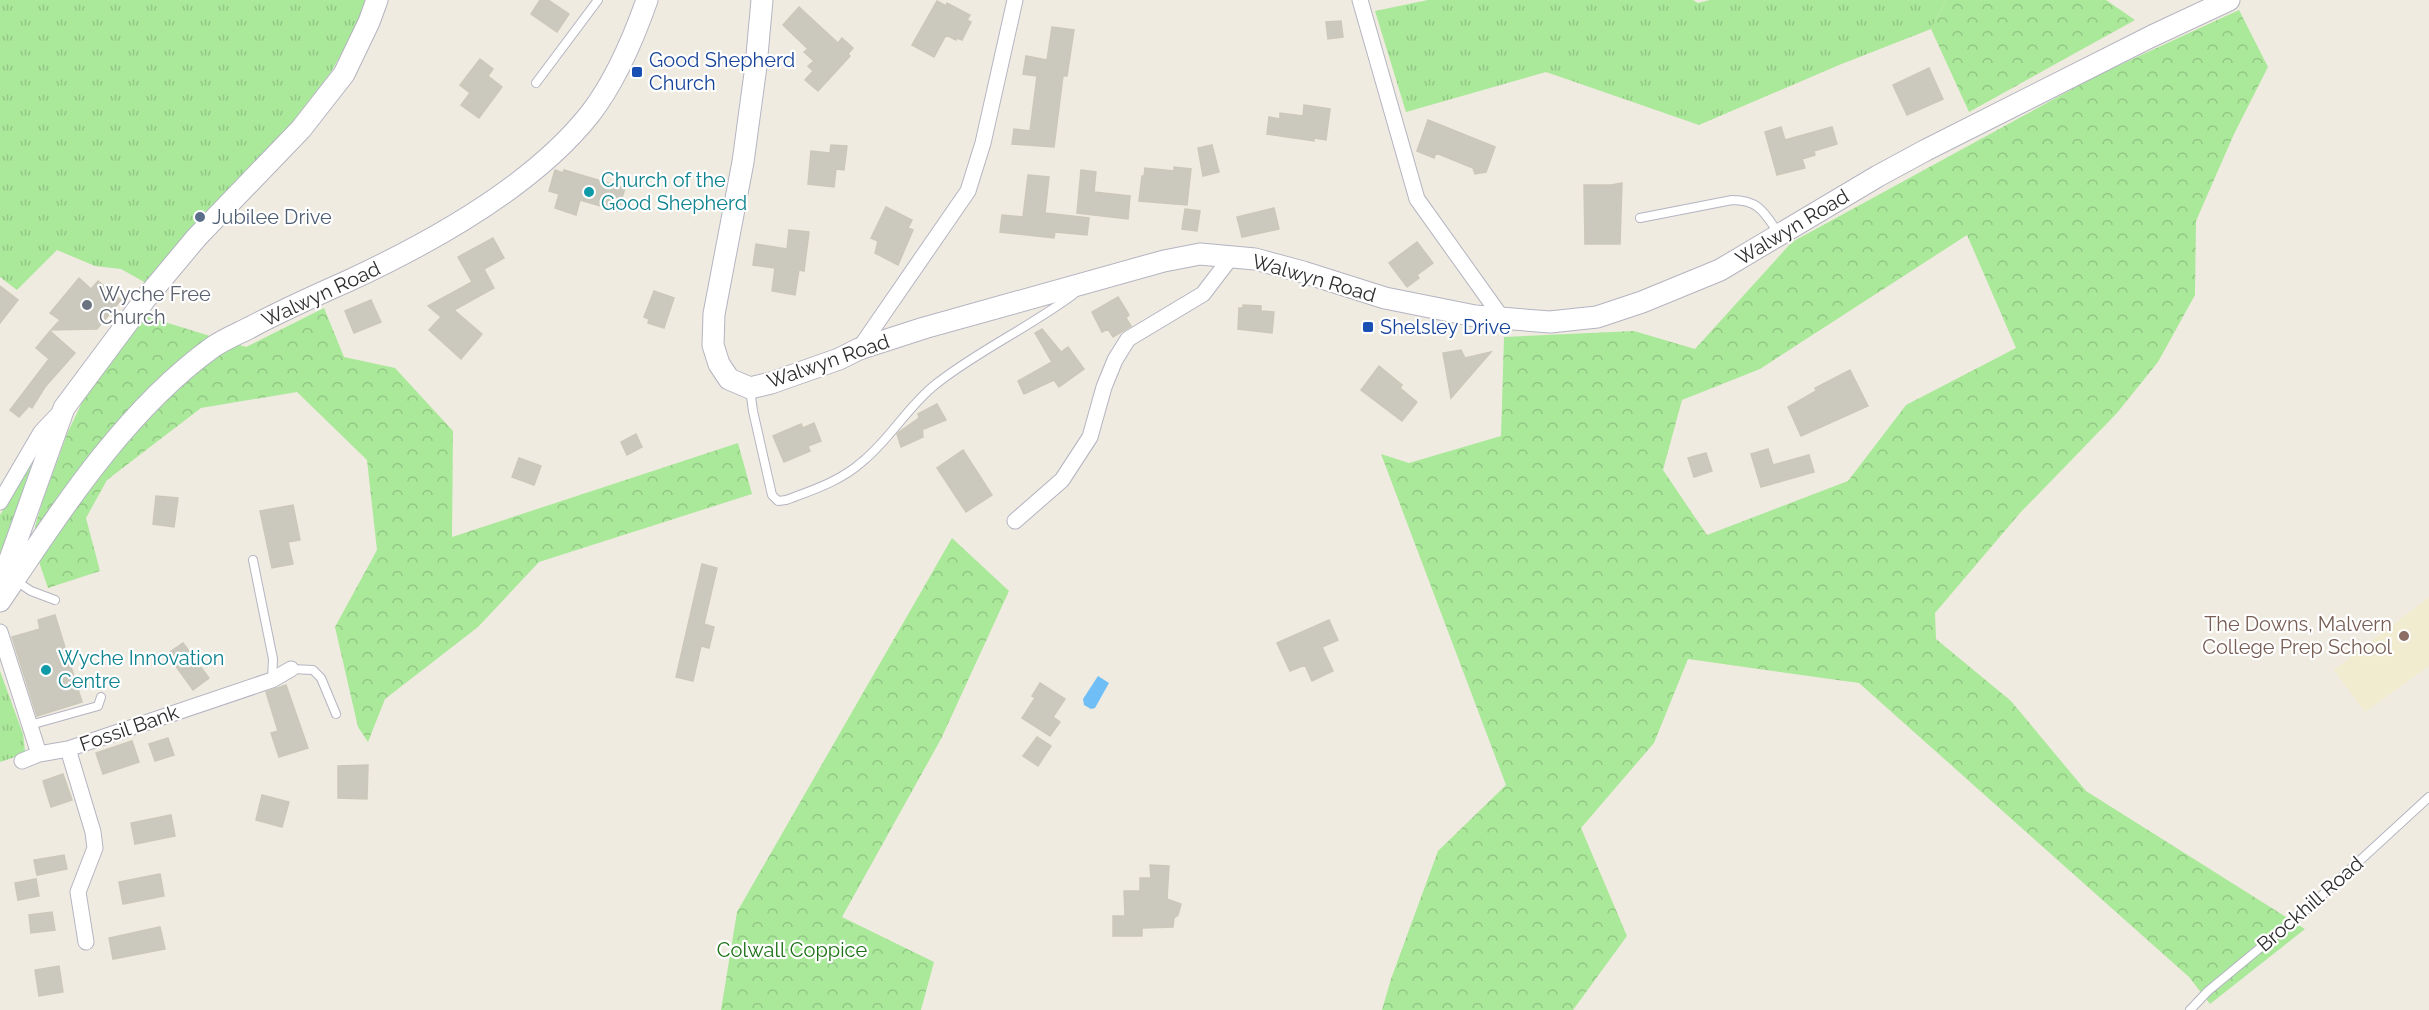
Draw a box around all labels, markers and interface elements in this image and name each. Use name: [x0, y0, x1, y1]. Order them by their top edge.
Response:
place label: Good Shepherd Church: [649, 48, 795, 95]
marker: Good Shepherd Church: [630, 65, 644, 79]
place label: Church of the Good Shepherd: [601, 168, 747, 215]
street label: Walwyn Road: [1731, 184, 1853, 270]
marker: Church of the Good Shepherd: [582, 185, 596, 199]
place label: Jubilee Drive: [212, 205, 332, 229]
marker: Jubilee Drive: [193, 210, 207, 224]
street label: Walwyn Road: [1249, 249, 1379, 307]
street label: Walwyn Road: [258, 256, 384, 332]
place label: Wyche Free Church: [99, 282, 211, 329]
marker: Wyche Free Church: [80, 298, 94, 312]
place label: Shelsley Drive: [1380, 315, 1511, 339]
marker: Shelsley Drive: [1361, 320, 1375, 334]
street label: Walwyn Road: [764, 329, 892, 393]
place label: The Downs, Malvern College Prep School: [2202, 612, 2393, 659]
marker: The Downs, Malvern College Prep School: [2397, 629, 2411, 643]
place label: Wyche Innovation Centre: [58, 646, 224, 693]
marker: Wyche Innovation Centre: [39, 663, 53, 677]
street label: Fossil Bank: [76, 700, 182, 756]
street label: Brockhill Road: [2252, 851, 2368, 957]
park label: Colwall Coppice: [717, 938, 867, 962]

